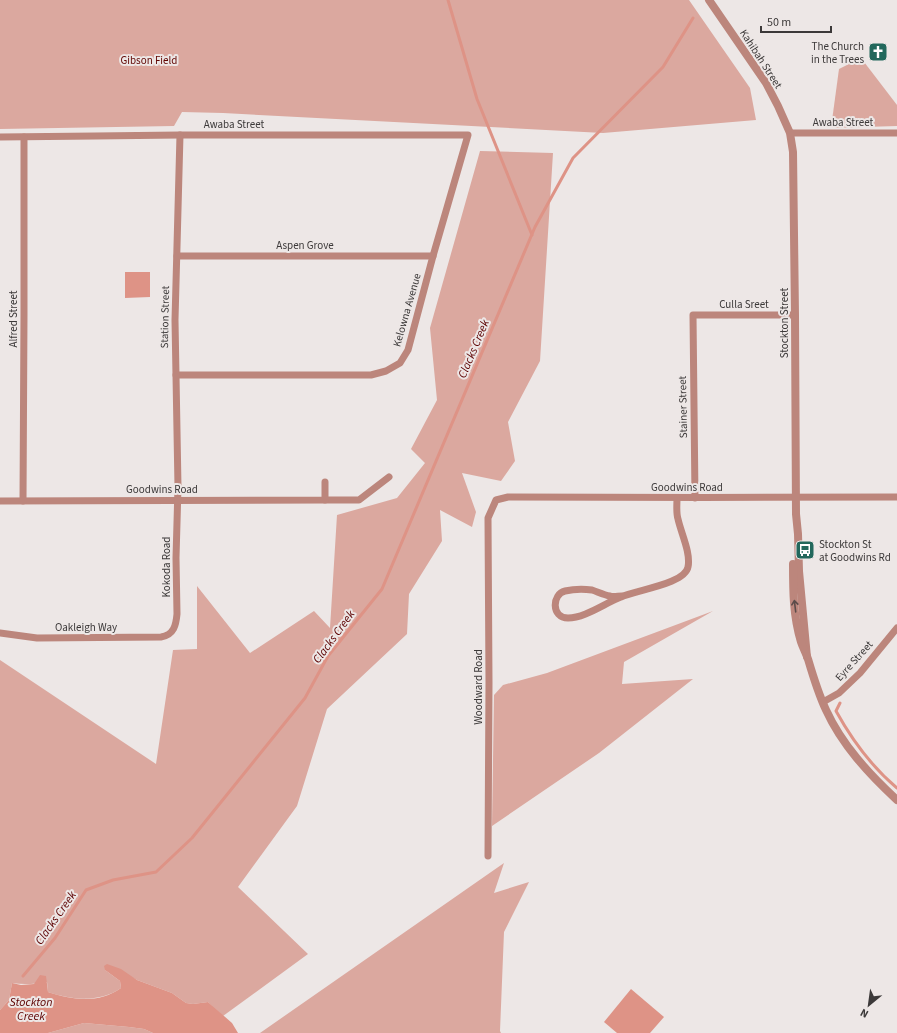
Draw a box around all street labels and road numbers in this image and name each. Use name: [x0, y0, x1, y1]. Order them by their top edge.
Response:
street label: Kahibah Street: [736, 26, 786, 92]
street label: Awaba Street: [813, 115, 874, 130]
street label: Awaba Street: [204, 117, 265, 132]
street label: Aspen Grove: [276, 238, 334, 253]
street label: Kelowna Avenue: [389, 271, 425, 349]
street label: Station Street: [157, 285, 173, 348]
street label: Stockton Street: [777, 287, 792, 358]
street label: Alfred Street: [6, 290, 21, 348]
street label: Culla Sreet: [719, 297, 769, 312]
street label: Stainer Street: [675, 375, 691, 438]
street label: Goodwins Road: [651, 480, 723, 495]
street label: Goodwins Road: [126, 482, 198, 497]
street label: Kokoda Road: [159, 537, 174, 597]
street label: Oakleigh Way: [55, 620, 117, 635]
street label: Eyre Street: [832, 637, 876, 685]
street label: Woodward Road: [471, 649, 486, 725]

